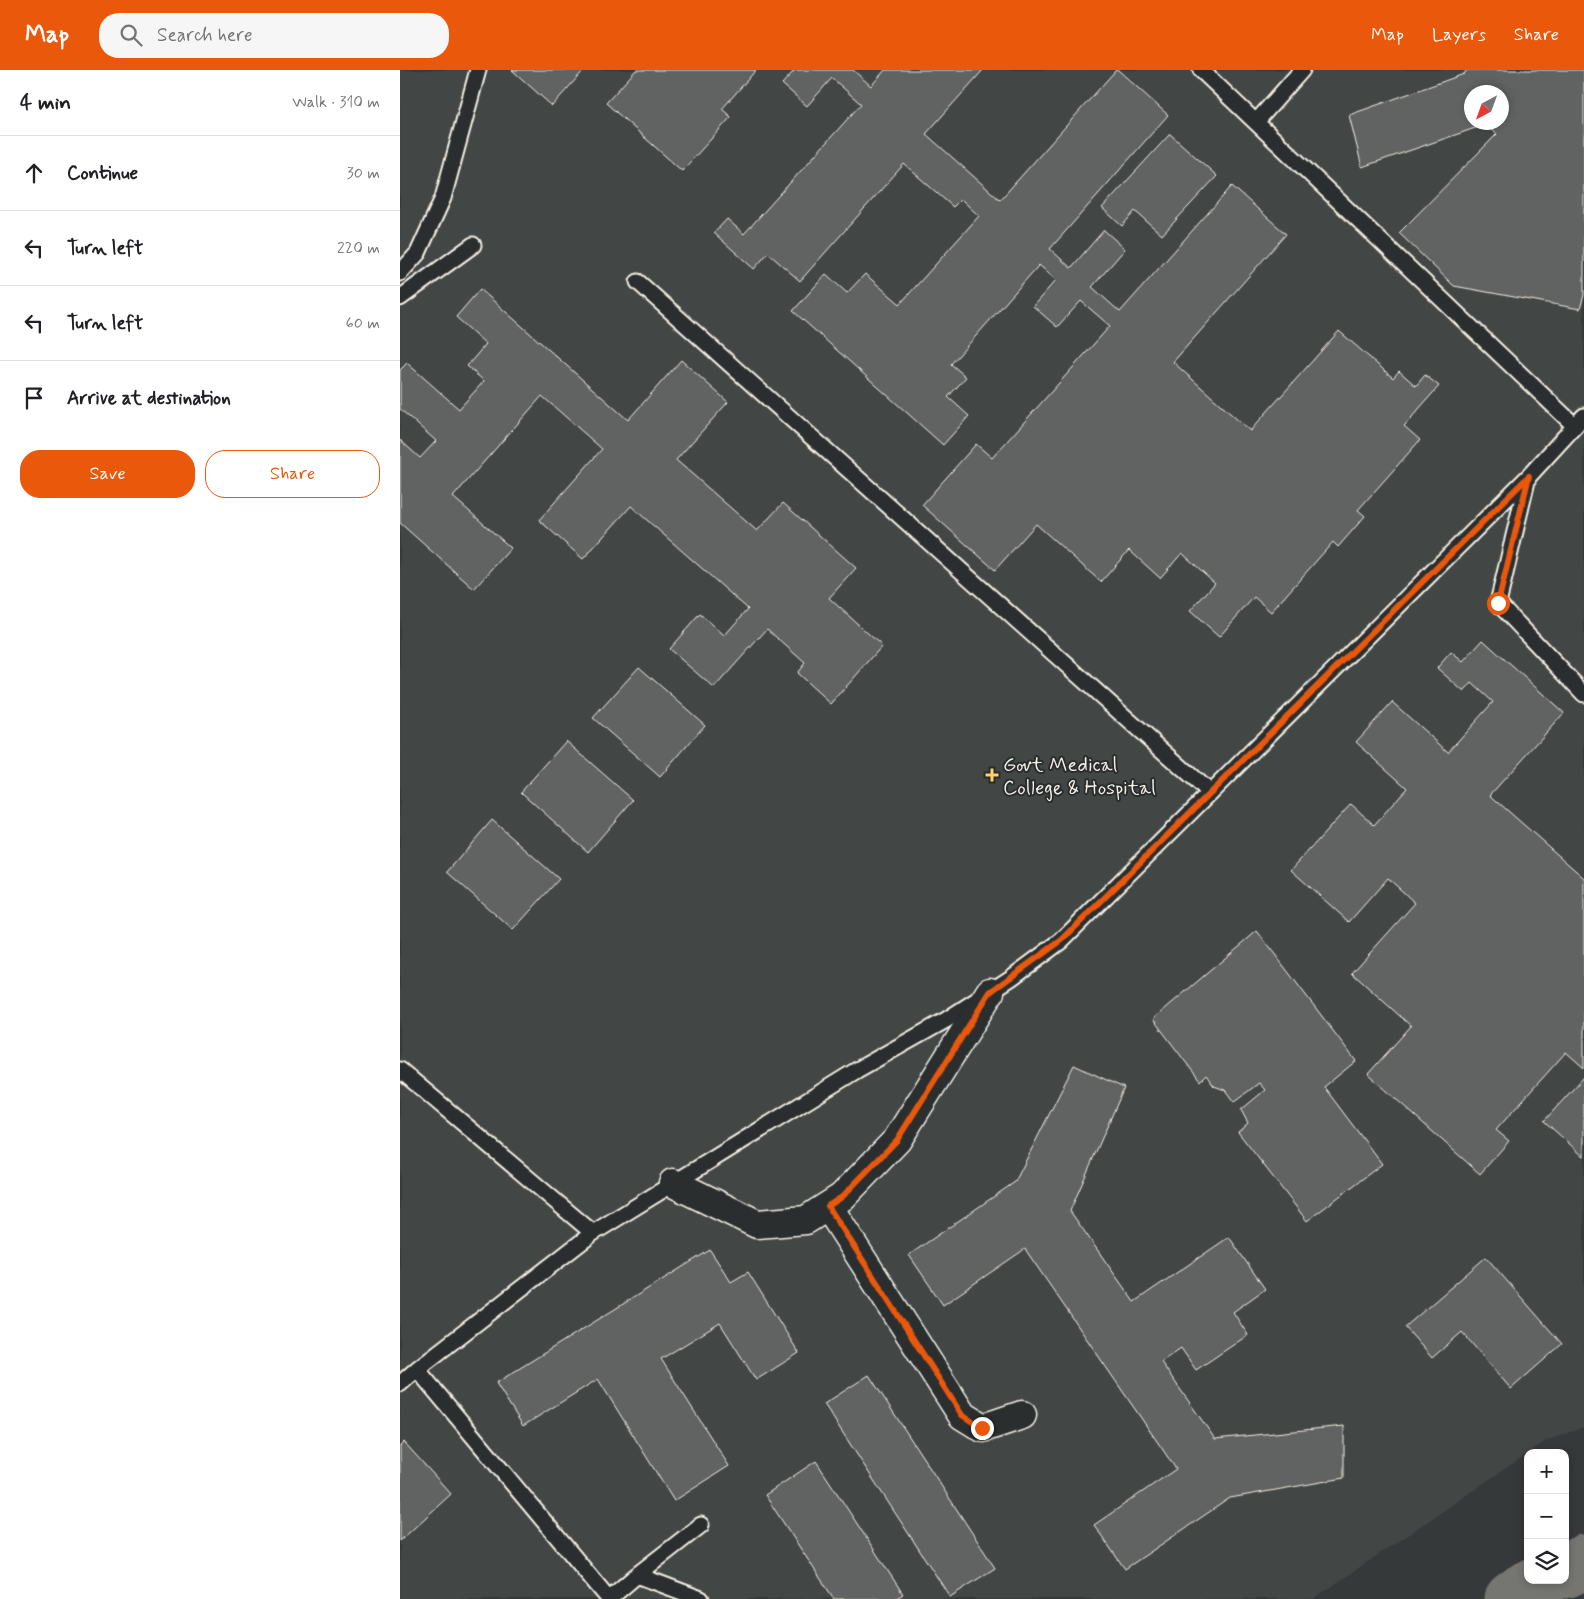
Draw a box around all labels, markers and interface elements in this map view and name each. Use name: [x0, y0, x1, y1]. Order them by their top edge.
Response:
search box: [99, 13, 449, 58]
text: Map: [25, 20, 69, 51]
icon: search: [117, 21, 145, 49]
text: Search here: [157, 23, 253, 48]
text: Map: [1371, 23, 1404, 47]
text: Layers: [1432, 23, 1486, 47]
text: Share: [1514, 23, 1559, 47]
north arrow: [1464, 85, 1509, 130]
text: 4 min: [20, 89, 71, 117]
text: Walk · 310 m: [292, 92, 380, 113]
icon: ahead: [20, 159, 48, 187]
text: Continue: [67, 161, 138, 186]
text: 30 m: [347, 163, 380, 184]
icon: left: [20, 234, 48, 262]
text: Turn left: [67, 236, 143, 261]
text: 220 m: [337, 238, 380, 259]
icon: left: [20, 309, 48, 337]
text: Turn left: [67, 311, 143, 336]
text: 60 m: [346, 313, 380, 334]
icon: arrive: [20, 384, 48, 412]
text: Arrive at destination: [67, 386, 231, 411]
button: Save: [20, 450, 195, 498]
button: Share: [205, 450, 380, 498]
route start: [1487, 592, 1510, 615]
place label: Govt Medical College & Hospital: [1003, 752, 1156, 802]
marker: Govt Medical College & Hospital: [985, 768, 999, 782]
route end: [971, 1417, 994, 1440]
map controls: [1524, 1449, 1569, 1584]
button: +: [1524, 1449, 1569, 1494]
button: −: [1524, 1494, 1569, 1539]
button: layers: [1524, 1539, 1569, 1584]

